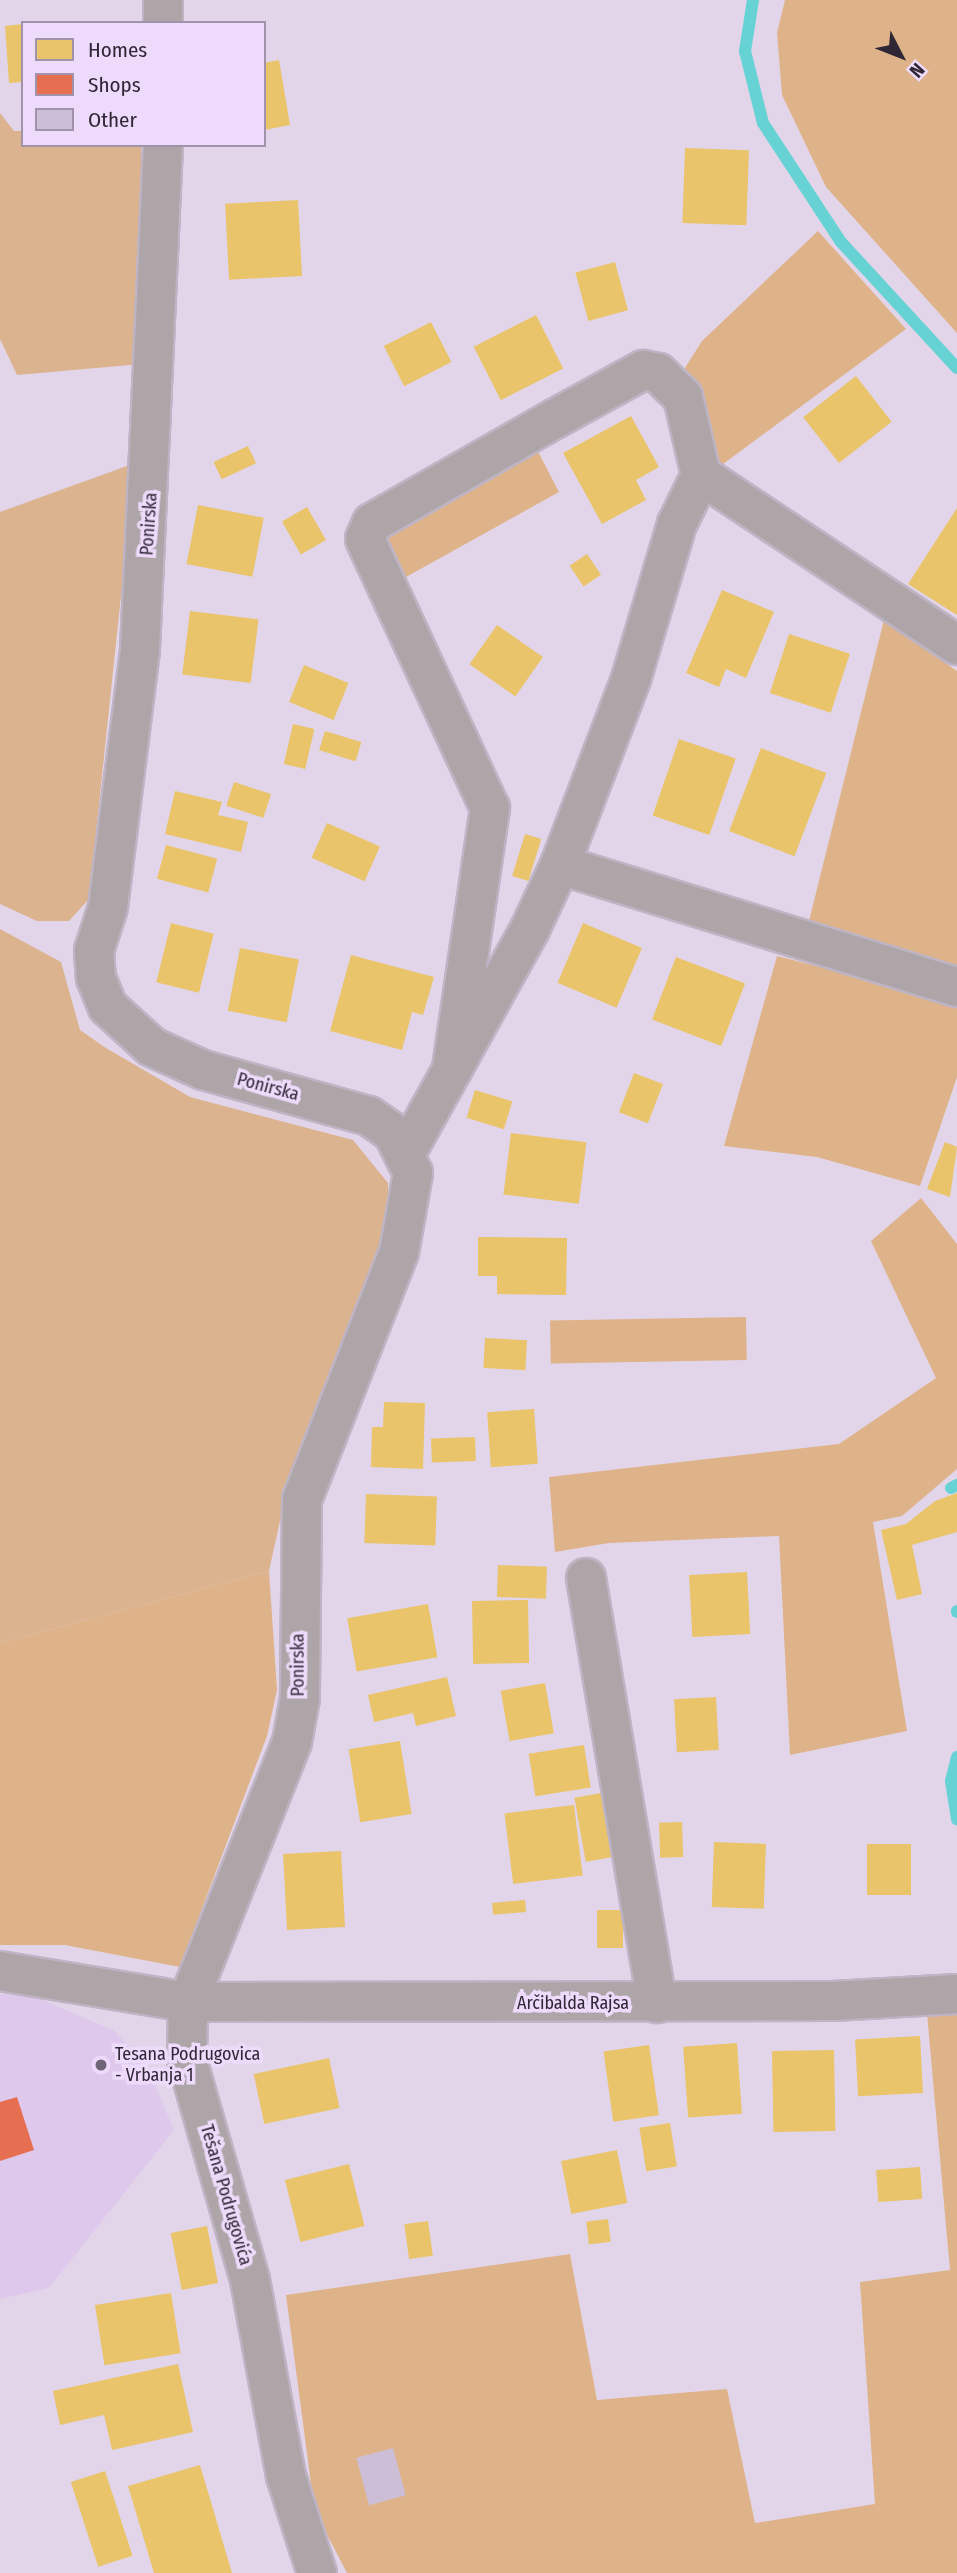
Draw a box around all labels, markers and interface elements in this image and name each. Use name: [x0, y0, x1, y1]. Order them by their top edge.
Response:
legend: [21, 21, 266, 147]
north arrow: [866, 21, 936, 91]
text: Homes: [88, 37, 147, 63]
text: N: [905, 58, 929, 82]
text: Shops: [88, 72, 141, 98]
text: Other: [88, 107, 137, 133]
street label: Ponirska: [136, 492, 162, 556]
street label: Ponirska: [235, 1068, 301, 1106]
street label: Ponirska: [287, 1633, 309, 1697]
street label: Arčibalda Rajsa: [517, 1992, 629, 2014]
place label: Tesana Podrugovica - Vrbanja 1: [115, 2044, 260, 2086]
marker: Tesana Podrugovica - Vrbanja 1: [93, 2057, 109, 2073]
street label: Tešana Podrugovića: [196, 2122, 256, 2268]

